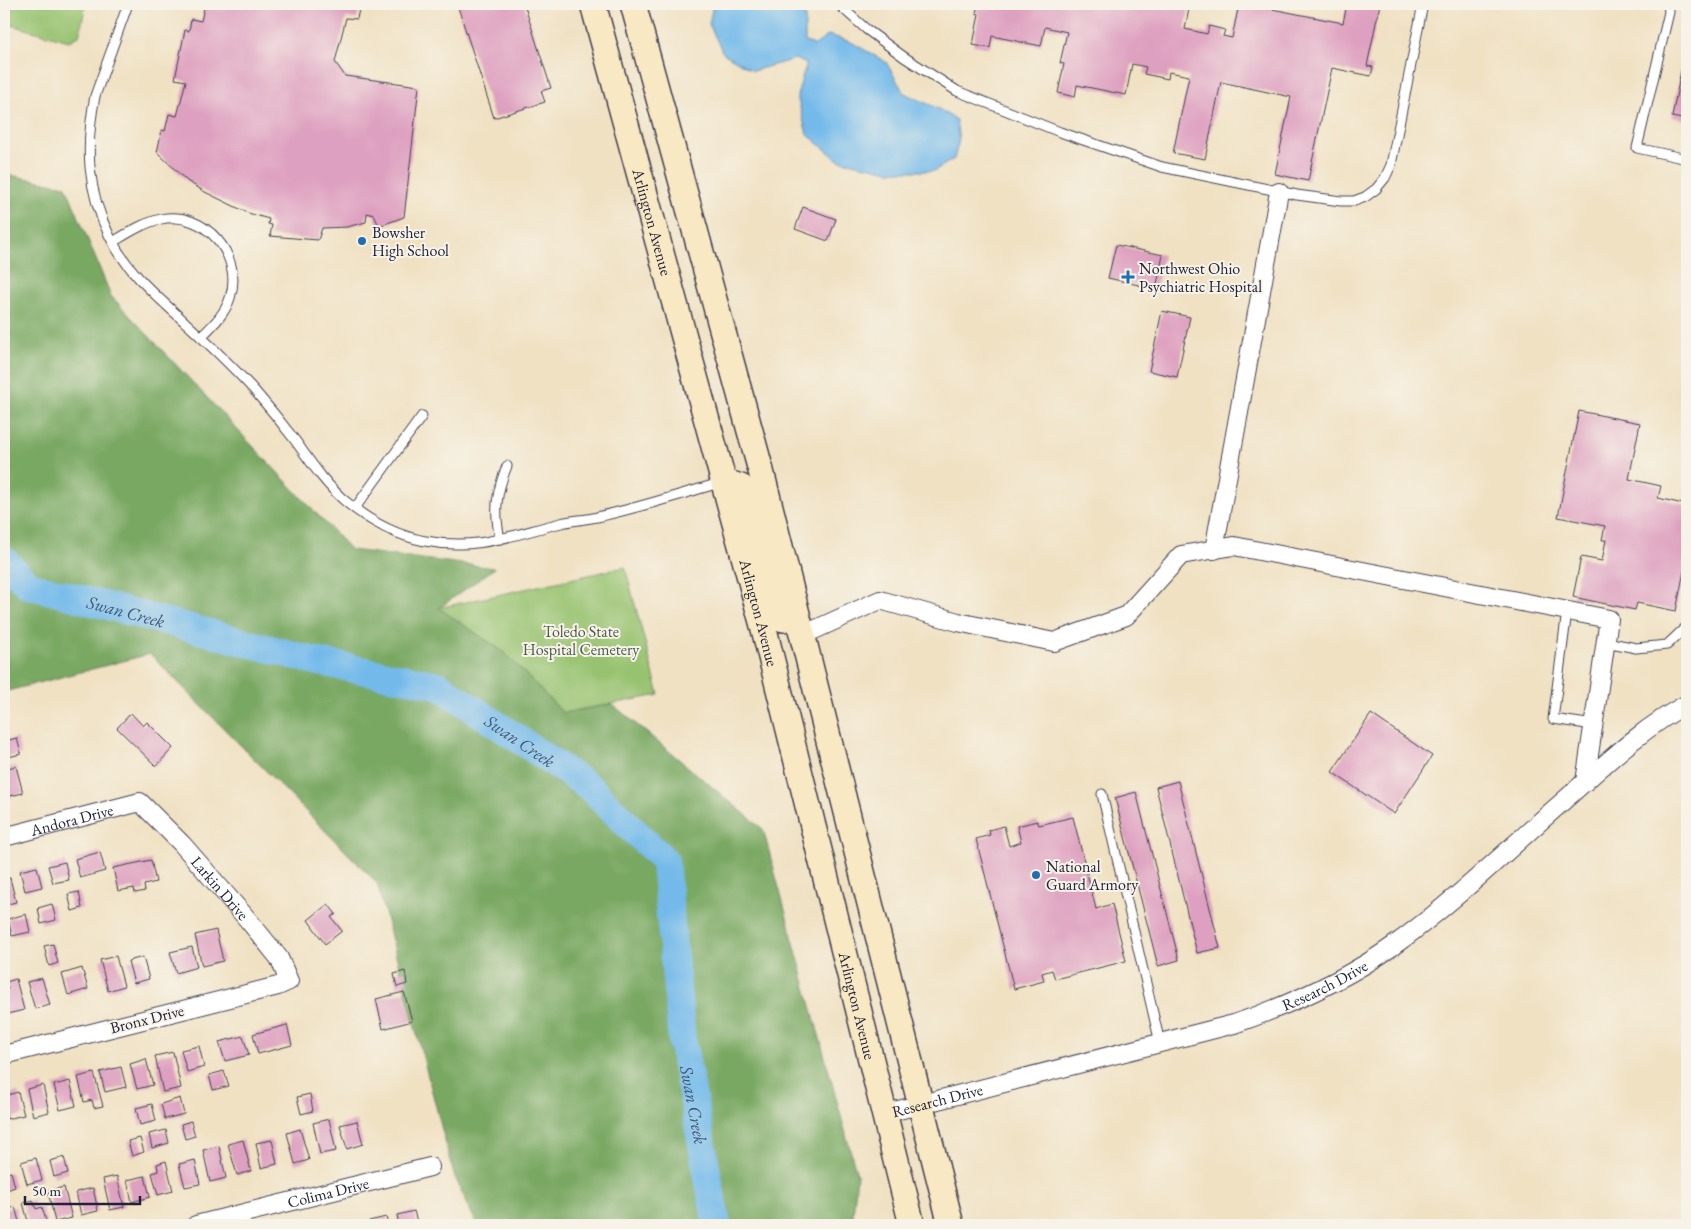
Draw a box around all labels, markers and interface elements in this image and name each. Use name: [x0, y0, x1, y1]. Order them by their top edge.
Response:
street label: Arlington Avenue: [628, 165, 677, 278]
place label: Bowsher High School: [372, 222, 449, 261]
marker: Bowsher High School: [356, 235, 368, 247]
place label: Northwest Ohio Psychiatric Hospital: [1139, 258, 1262, 297]
marker: Northwest Ohio Psychiatric Hospital: [1121, 270, 1135, 284]
street label: Arlington Avenue: [735, 556, 783, 669]
water label: Swan Creek: [84, 589, 167, 632]
park label: Toledo State Hospital Cemetery: [523, 621, 640, 660]
water label: Swan Creek: [480, 708, 560, 772]
street label: Andora Drive: [27, 799, 115, 841]
street label: Larkin Drive: [187, 851, 254, 924]
place label: National Guard Armory: [1046, 856, 1139, 895]
marker: National Guard Armory: [1030, 869, 1042, 881]
street label: Arlington Avenue: [834, 949, 881, 1062]
street label: Research Drive: [1279, 955, 1371, 1015]
street label: Bronx Drive: [108, 1000, 186, 1038]
water label: Swan Creek: [675, 1063, 713, 1146]
street label: Research Drive: [890, 1078, 985, 1122]
street label: Colima Drive: [285, 1172, 371, 1212]
scale bar: [25, 1174, 140, 1206]
text: 50 m: [32, 1181, 61, 1200]

